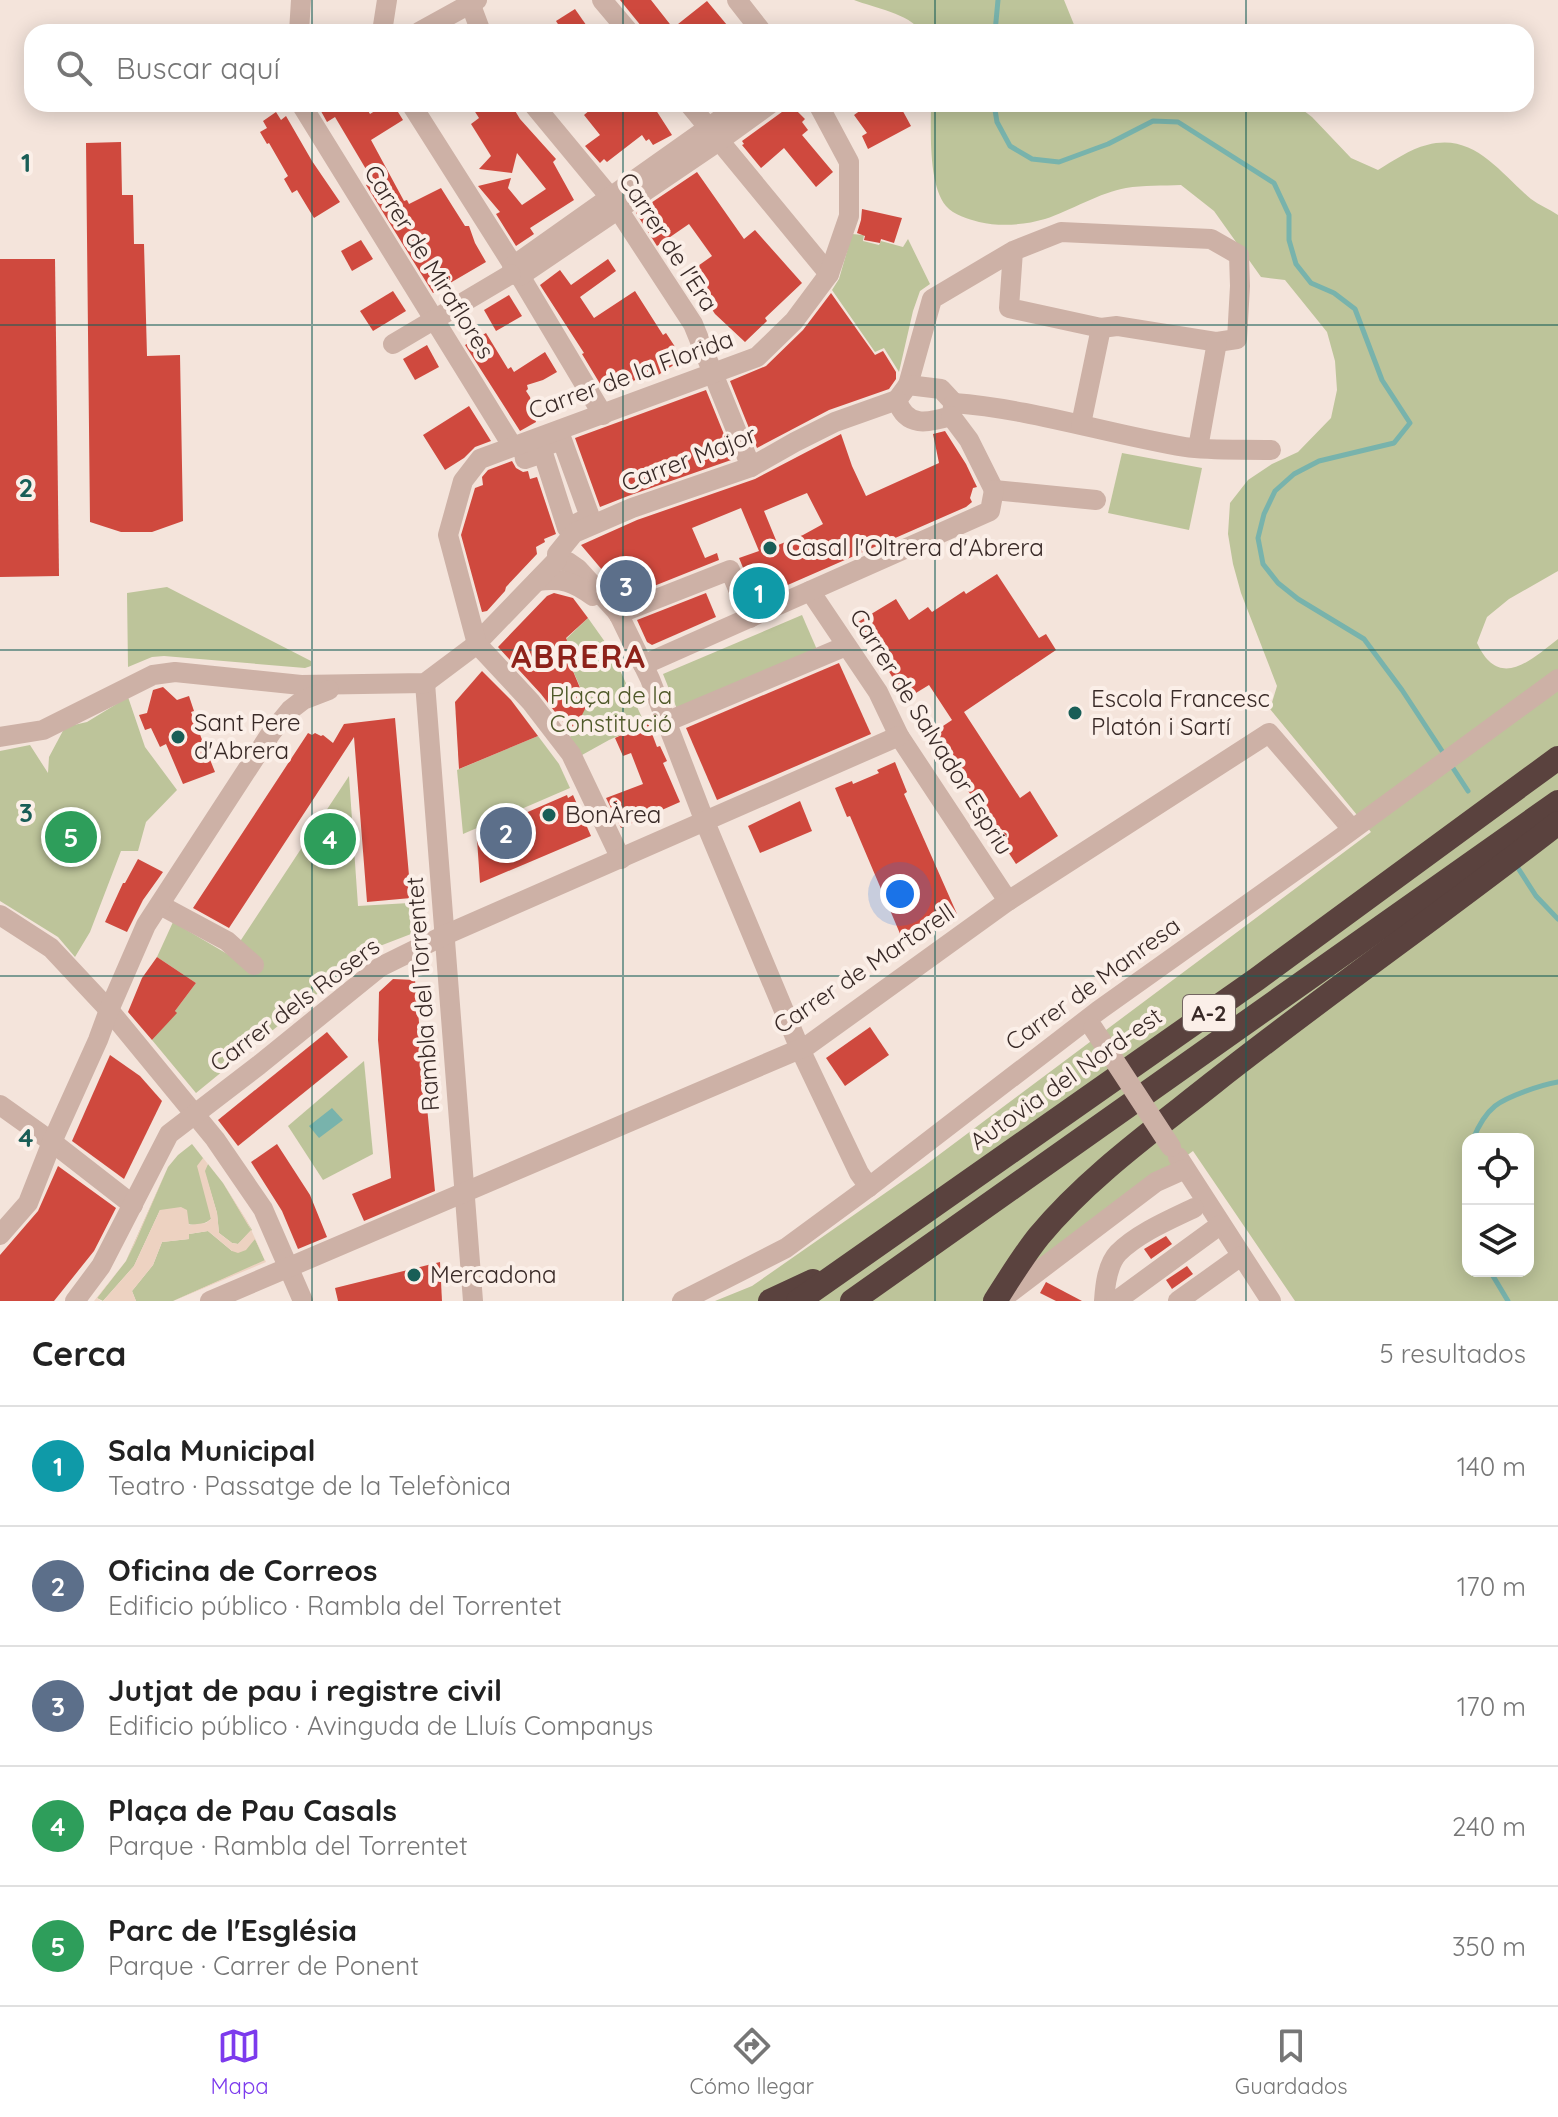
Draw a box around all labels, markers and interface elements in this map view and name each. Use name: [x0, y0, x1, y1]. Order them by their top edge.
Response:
search box: [24, 24, 1534, 112]
icon: search: [52, 46, 96, 90]
text: Buscar aquí: [116, 49, 280, 87]
text: 1: [21, 146, 31, 179]
street label: Carrer de Miraflores: [358, 159, 502, 364]
street label: Carrer de l'Era: [613, 166, 725, 316]
street label: Carrer de la Florida: [524, 323, 737, 425]
street label: Carrer Major: [617, 419, 760, 498]
text: 2: [19, 471, 33, 504]
place label: Casal l'Oltrera d'Abrera: [786, 532, 1044, 562]
marker: Casal l'Oltrera d'Abrera: [761, 539, 779, 557]
pin: 3: [600, 556, 652, 616]
pin: 1: [733, 563, 785, 623]
street label: Carrer de Salvador Espriu: [844, 603, 1020, 860]
district label: ABRERA: [511, 636, 647, 676]
park label: Plaça de la Constitució: [550, 680, 672, 738]
place label: Escola Francesc Platón i Sartí: [1091, 683, 1270, 741]
marker: Escola Francesc Platón i Sartí: [1066, 704, 1084, 722]
place label: Sant Pere d'Abrera: [194, 707, 301, 765]
marker: Sant Pere d'Abrera: [169, 728, 187, 746]
text: 3: [19, 796, 33, 829]
place label: BonÀrea: [565, 799, 661, 829]
pin: 2: [480, 803, 532, 863]
marker: BonÀrea: [540, 806, 558, 824]
pin: 5: [45, 807, 97, 867]
pin: 4: [304, 809, 356, 869]
your location: [880, 874, 920, 914]
street label: Rambla del Torrentet: [399, 876, 445, 1112]
street label: Carrer de Martorell: [767, 897, 960, 1040]
street label: Carrer de Manresa: [999, 910, 1186, 1057]
street label: Carrer dels Rosers: [204, 931, 385, 1078]
road number: A-2: [1183, 995, 1235, 1031]
street label: Autovia del Nord-est: [963, 1001, 1167, 1156]
text: 4: [18, 1121, 34, 1154]
map controls: [1462, 1133, 1534, 1277]
button: locate: [1462, 1133, 1534, 1205]
button: layers: [1462, 1205, 1534, 1277]
place label: Mercadona: [430, 1259, 557, 1289]
marker: Mercadona: [405, 1266, 423, 1284]
text: Cerca: [32, 1332, 126, 1375]
text: 5 resultados: [1379, 1337, 1526, 1370]
text: Sala Municipal: [108, 1431, 316, 1469]
text: 1: [53, 1450, 63, 1483]
text: 140 m: [1457, 1450, 1526, 1483]
text: Teatro · Passatge de la Telefònica: [108, 1469, 511, 1502]
text: Oficina de Correos: [108, 1551, 378, 1589]
text: 2: [51, 1570, 65, 1603]
text: 170 m: [1457, 1570, 1526, 1603]
text: Edificio público · Rambla del Torrentet: [108, 1589, 562, 1622]
text: Jutjat de pau i registre civil: [108, 1671, 502, 1709]
text: 3: [51, 1690, 65, 1723]
text: 170 m: [1457, 1690, 1526, 1723]
text: Edificio público · Avinguda de Lluís Companys: [108, 1709, 653, 1742]
text: Plaça de Pau Casals: [108, 1791, 397, 1829]
text: 4: [50, 1810, 66, 1843]
text: 240 m: [1452, 1810, 1526, 1843]
text: Parque · Rambla del Torrentet: [108, 1829, 468, 1862]
text: Parc de l'Església: [108, 1911, 357, 1949]
text: 5: [51, 1930, 65, 1963]
text: 350 m: [1452, 1930, 1526, 1963]
text: Parque · Carrer de Ponent: [108, 1949, 419, 1982]
tab: Mapa: [210, 2024, 269, 2100]
tab: Cómo llegar: [689, 2024, 814, 2100]
tab: Guardados: [1235, 2024, 1348, 2100]

